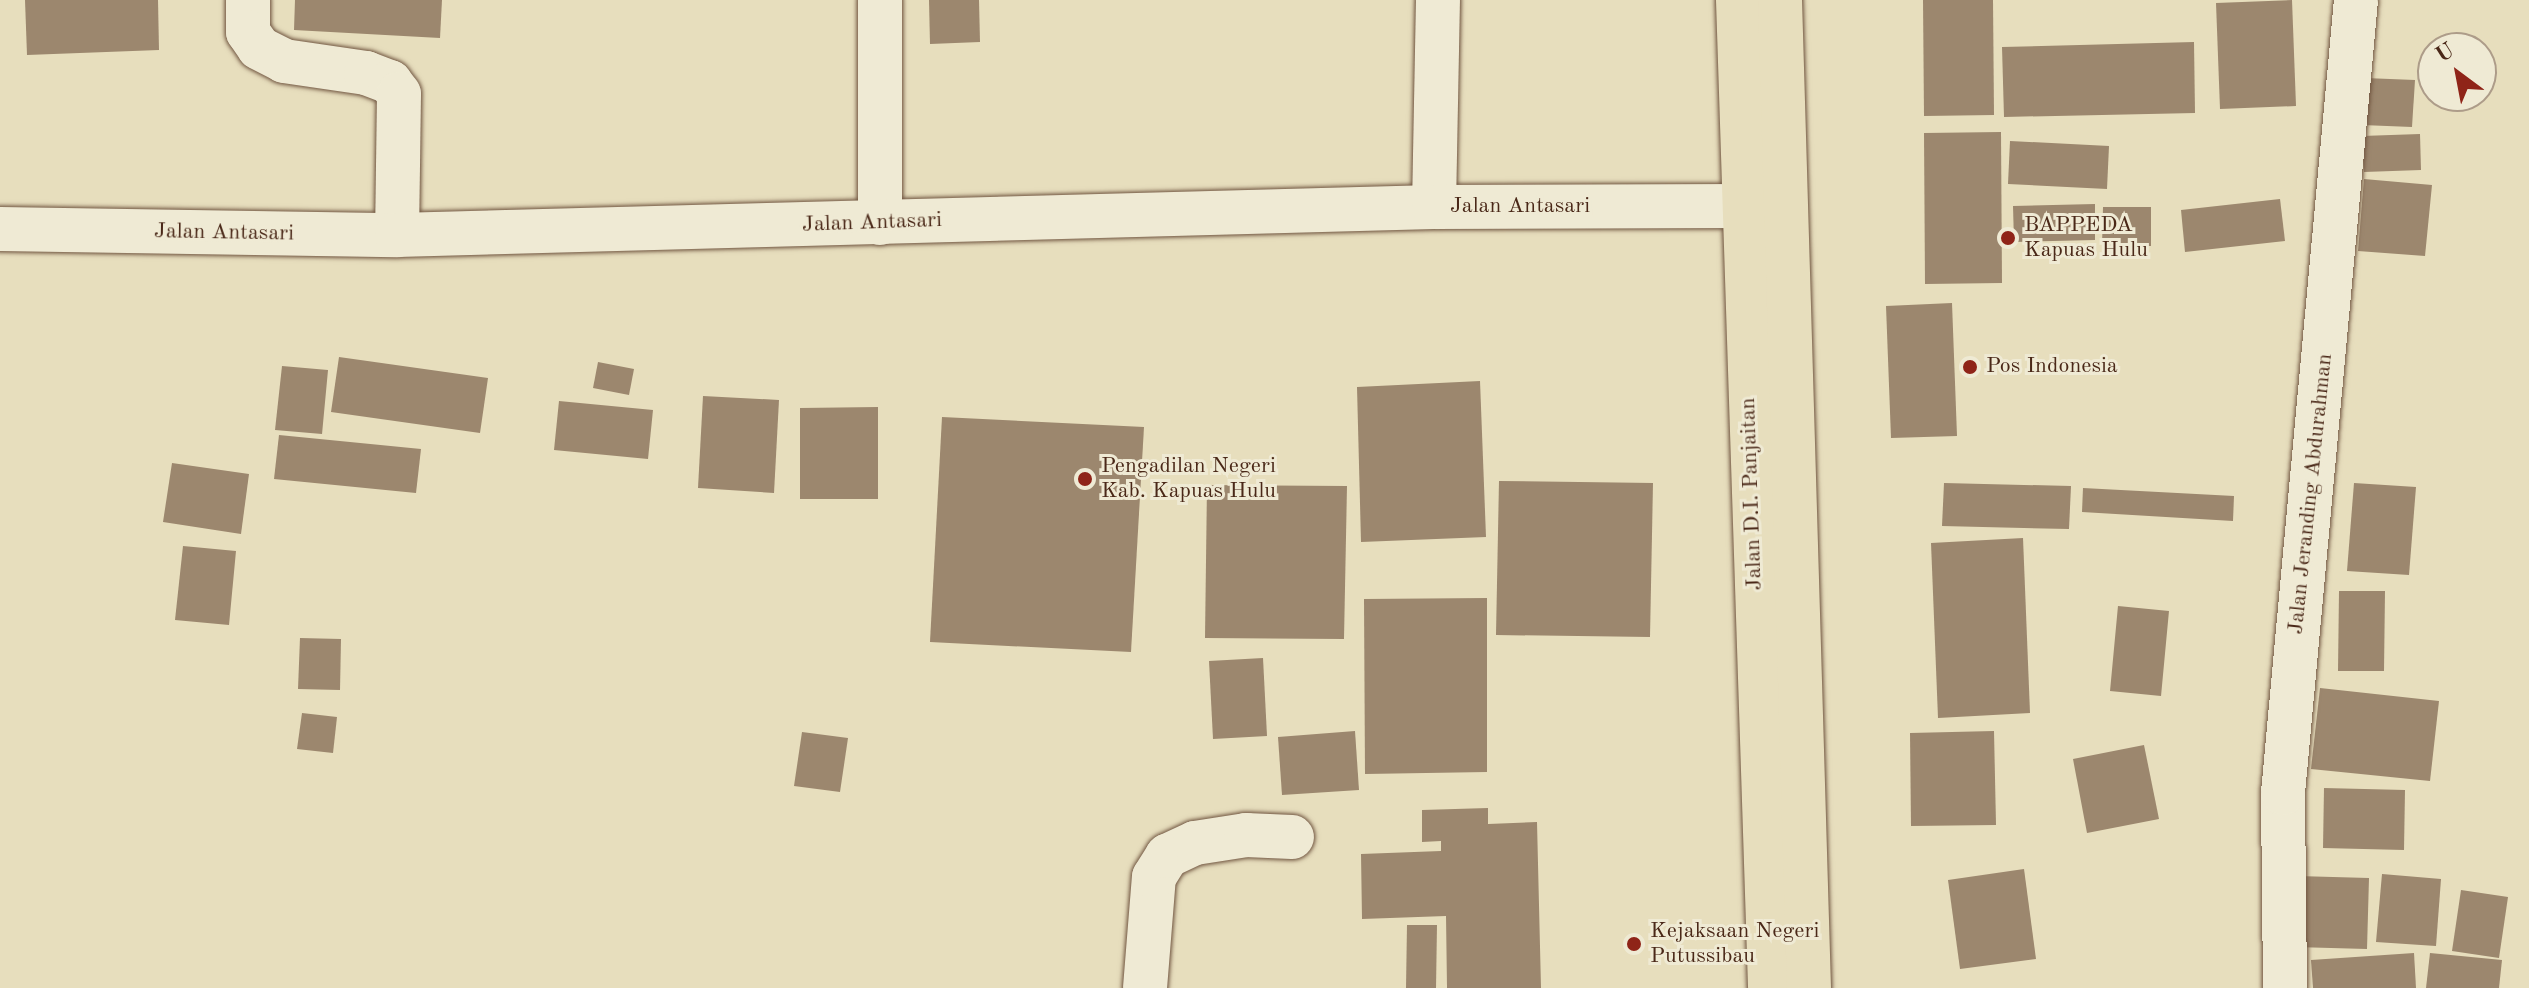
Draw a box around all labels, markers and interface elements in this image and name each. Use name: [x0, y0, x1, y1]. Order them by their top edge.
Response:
north arrow: [2417, 32, 2497, 112]
text: U: [2432, 39, 2459, 67]
street label: Jalan Antasari: [1450, 194, 1590, 220]
street label: Jalan Antasari: [801, 207, 943, 239]
place label: BAPPEDA Kapuas Hulu: [2024, 212, 2148, 264]
street label: Jalan Antasari: [154, 219, 294, 247]
marker: BAPPEDA Kapuas Hulu: [1999, 229, 2017, 247]
street label: Jalan Jeranding Abdurahman: [2283, 352, 2339, 636]
place label: Pos Indonesia: [1986, 354, 2118, 380]
marker: Pos Indonesia: [1961, 358, 1979, 376]
street label: Jalan D.I. Panjaitan: [1735, 397, 1769, 591]
place label: Pengadilan Negeri Kab. Kapuas Hulu: [1101, 453, 1276, 504]
marker: Pengadilan Negeri Kab. Kapuas Hulu: [1076, 470, 1094, 488]
place label: Kejaksaan Negeri Putussibau: [1650, 918, 1819, 970]
marker: Kejaksaan Negeri Putussibau: [1625, 935, 1643, 953]

